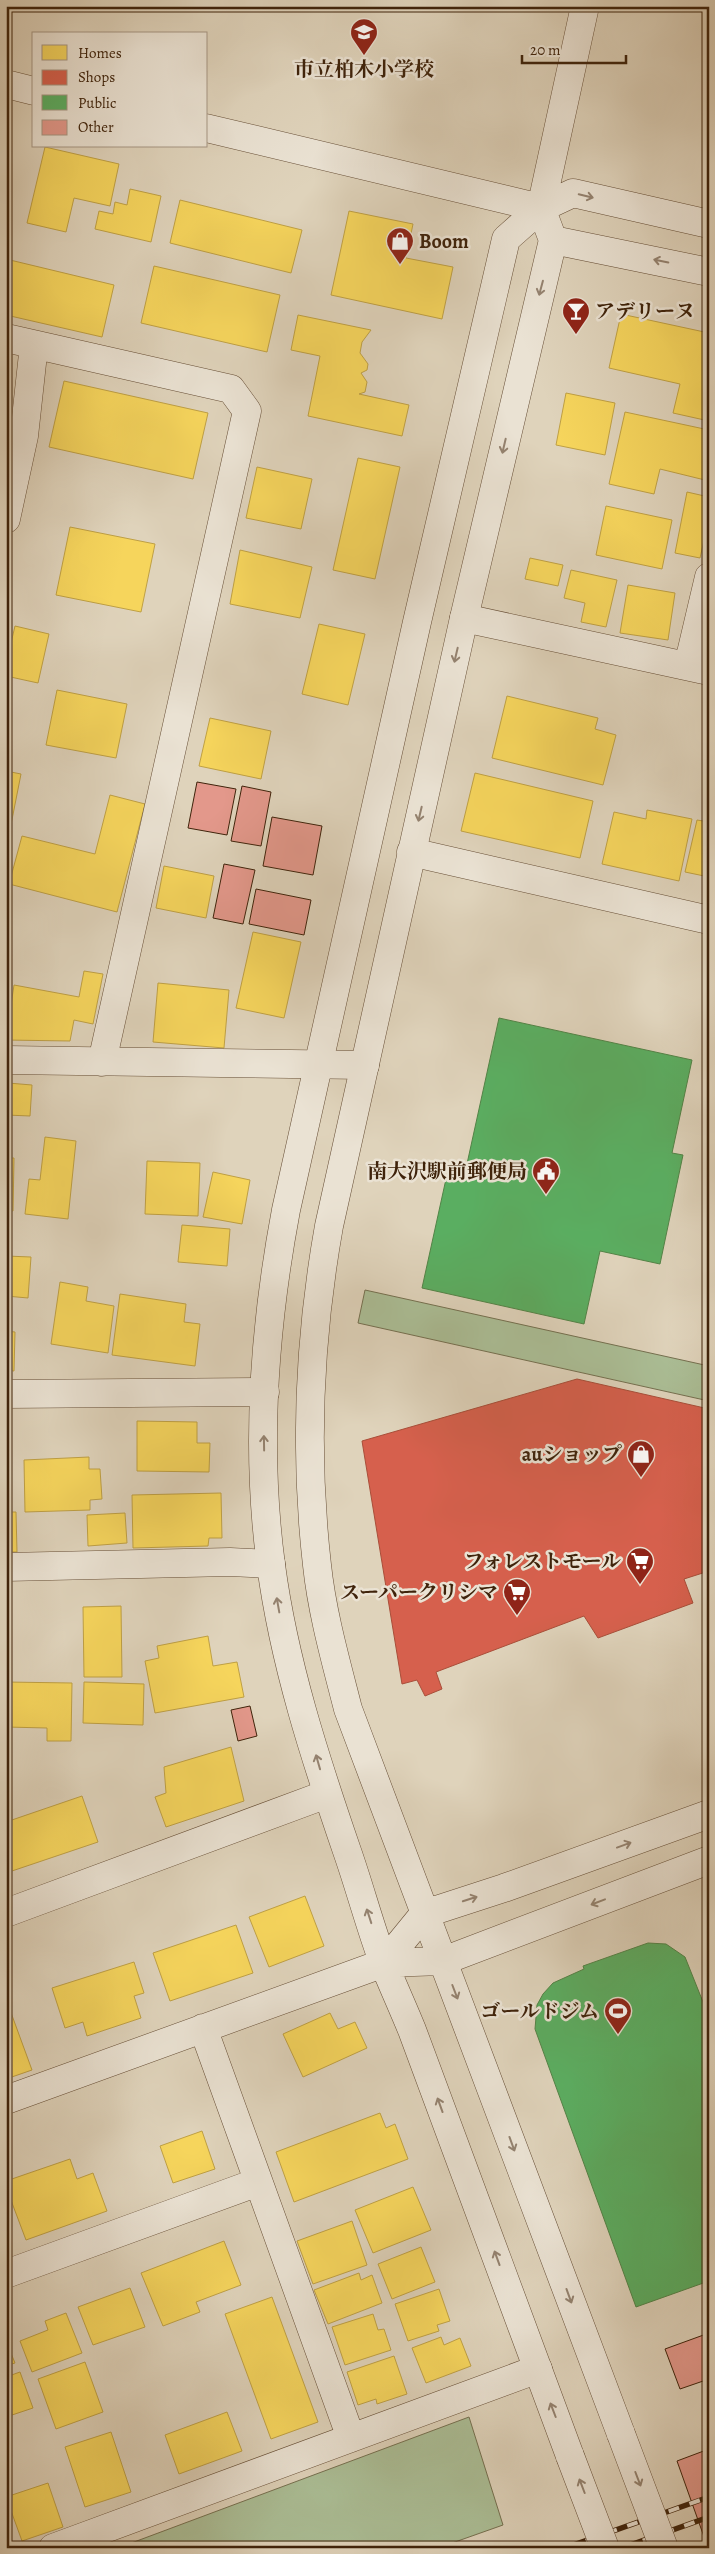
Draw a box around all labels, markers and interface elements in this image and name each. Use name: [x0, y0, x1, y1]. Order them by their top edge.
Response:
school or university icon: 市立柏木小学校: [349, 17, 379, 56]
legend: [32, 32, 208, 148]
scale bar: [522, 32, 626, 64]
text: 20 m: [530, 40, 561, 60]
text: Homes: [78, 43, 122, 63]
place label: 市立柏木小学校: [294, 56, 434, 83]
text: Shops: [78, 67, 115, 87]
text: Public: [78, 93, 116, 113]
text: Other: [78, 117, 114, 137]
one-way arrow: [578, 192, 594, 201]
shop icon: Boom: [385, 226, 415, 265]
place label: Boom: [419, 228, 469, 255]
one-way arrow: [654, 256, 670, 266]
one-way arrow: [536, 279, 545, 295]
bar icon: アデリーヌ: [561, 296, 591, 335]
place label: アデリーヌ: [595, 298, 695, 325]
one-way arrow: [499, 437, 508, 453]
one-way arrow: [451, 647, 460, 663]
one-way arrow: [415, 805, 424, 821]
public building icon: 南大沢駅前郵便局: [531, 1156, 561, 1195]
place label: 南大沢駅前郵便局: [367, 1158, 527, 1185]
one-way arrow: [259, 1435, 268, 1451]
shop icon: auショップ: [626, 1439, 656, 1478]
place label: auショップ: [522, 1441, 622, 1468]
supermarket icon: フォレストモール: [625, 1546, 655, 1585]
place label: フォレストモール: [464, 1548, 621, 1575]
supermarket icon: スーパークリシマ: [502, 1577, 532, 1616]
place label: スーパークリシマ: [340, 1579, 498, 1606]
one-way arrow: [273, 1597, 283, 1613]
one-way arrow: [313, 1754, 323, 1770]
one-way arrow: [615, 1840, 631, 1849]
one-way arrow: [462, 1893, 478, 1903]
one-way arrow: [590, 1898, 606, 1907]
one-way arrow: [363, 1909, 373, 1925]
one-way arrow: [451, 1984, 460, 1999]
sports icon: ゴールドジム: [603, 1996, 633, 2035]
place label: ゴールドジム: [480, 1998, 599, 2025]
one-way arrow: [435, 2098, 444, 2114]
one-way arrow: [508, 2135, 517, 2151]
one-way arrow: [492, 2251, 501, 2266]
one-way arrow: [565, 2288, 574, 2303]
one-way arrow: [548, 2403, 557, 2418]
one-way arrow: [634, 2471, 643, 2487]
one-way arrow: [577, 2479, 586, 2494]

